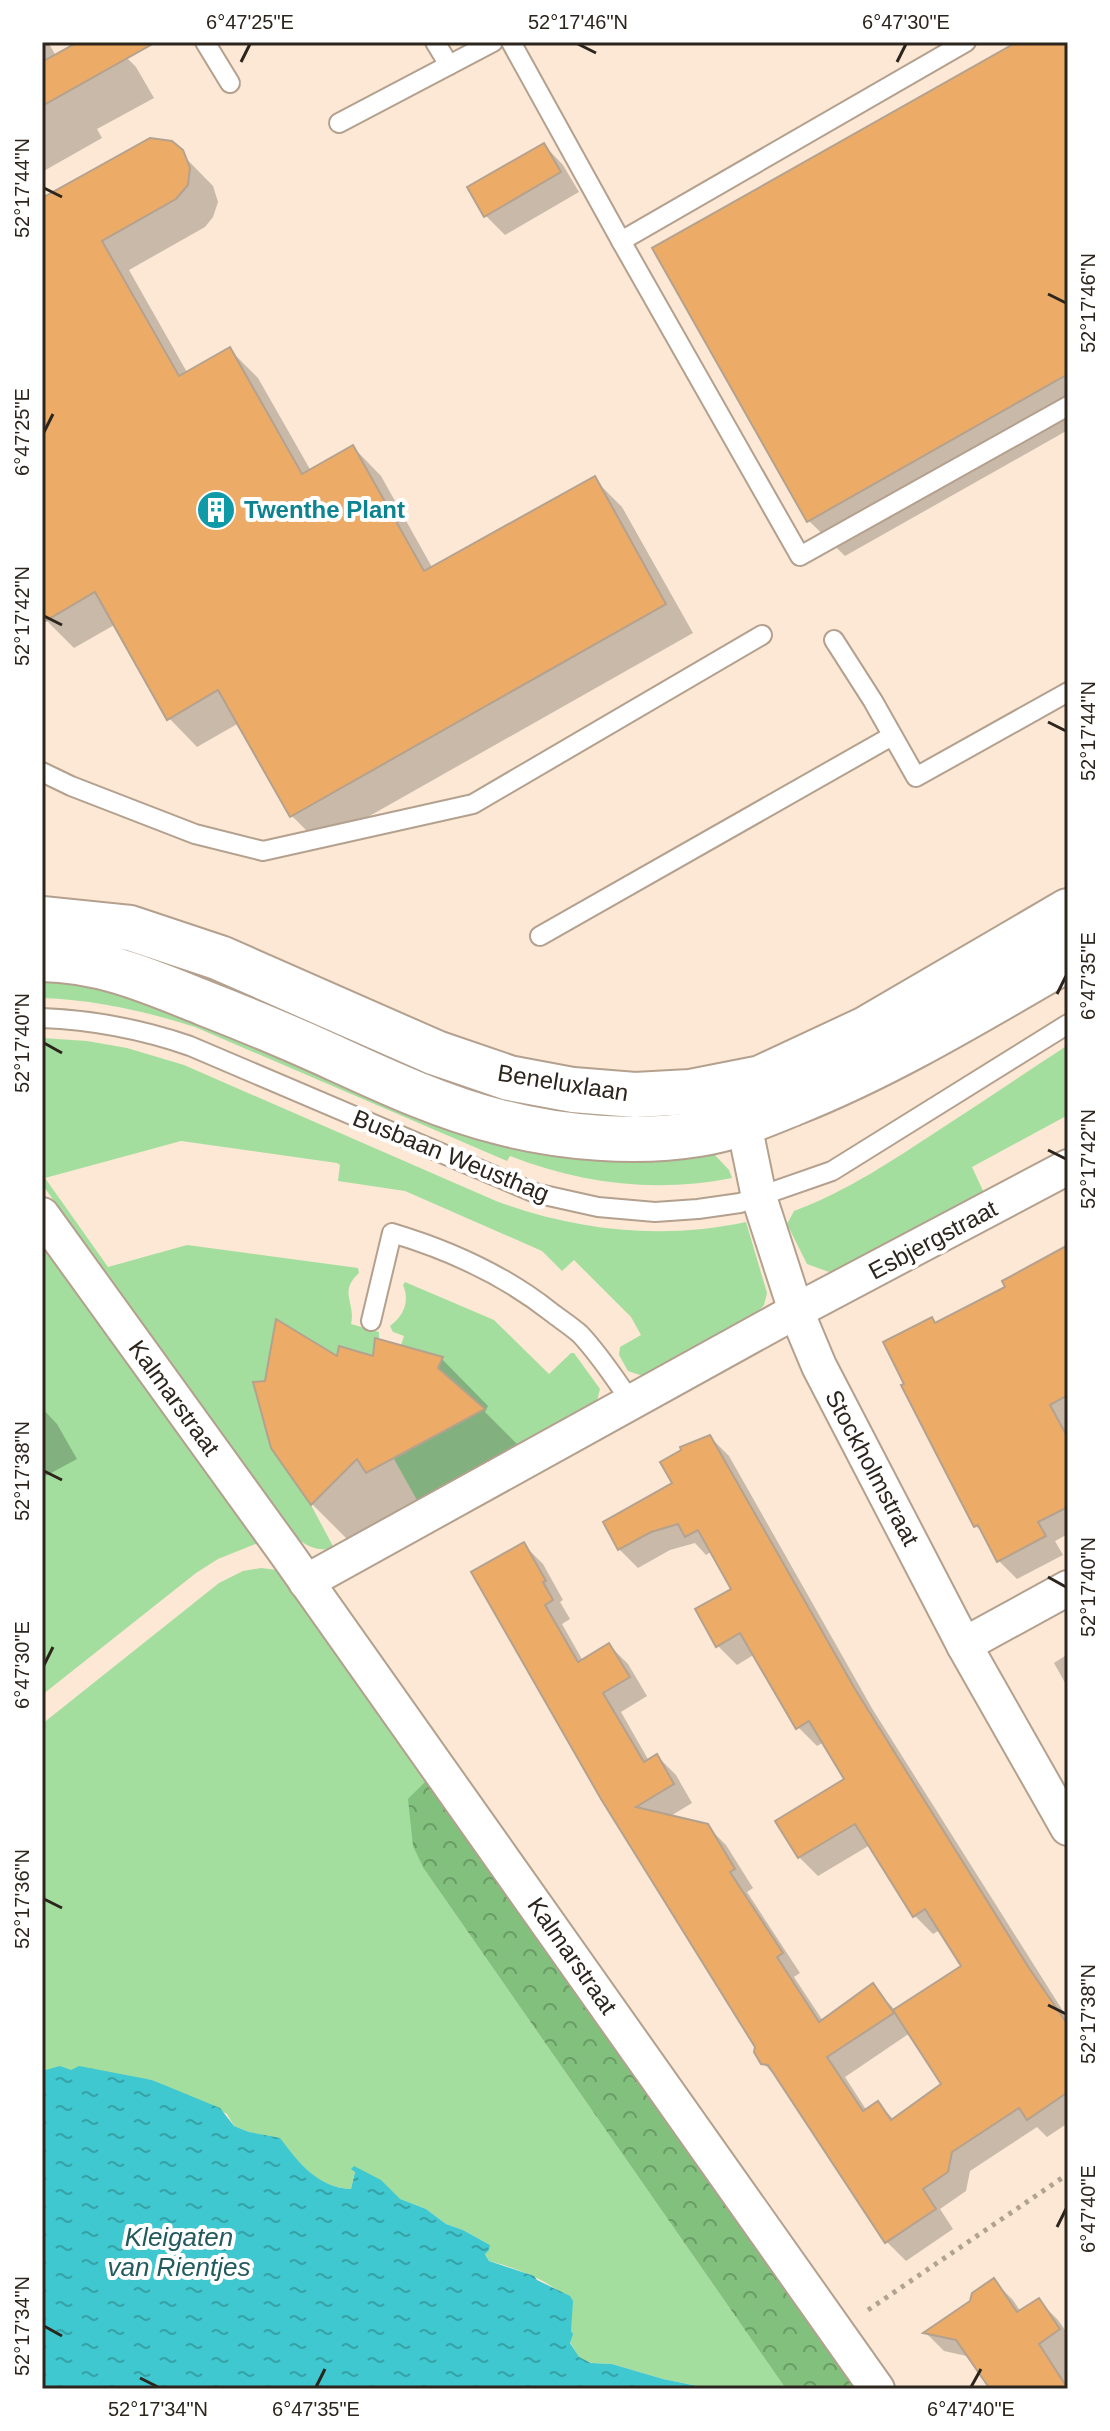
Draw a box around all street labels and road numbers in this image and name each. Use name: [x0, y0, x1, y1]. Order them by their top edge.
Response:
street label: Beneluxlaan: [496, 1059, 630, 1106]
street label: Busbaan Weusthag: [349, 1104, 553, 1207]
street label: Esbjergstraat: [864, 1194, 1002, 1285]
street label: Kalmarstraat: [123, 1335, 226, 1461]
street label: Stockholmstraat: [820, 1385, 925, 1550]
street label: Kalmarstraat: [522, 1892, 623, 2019]

